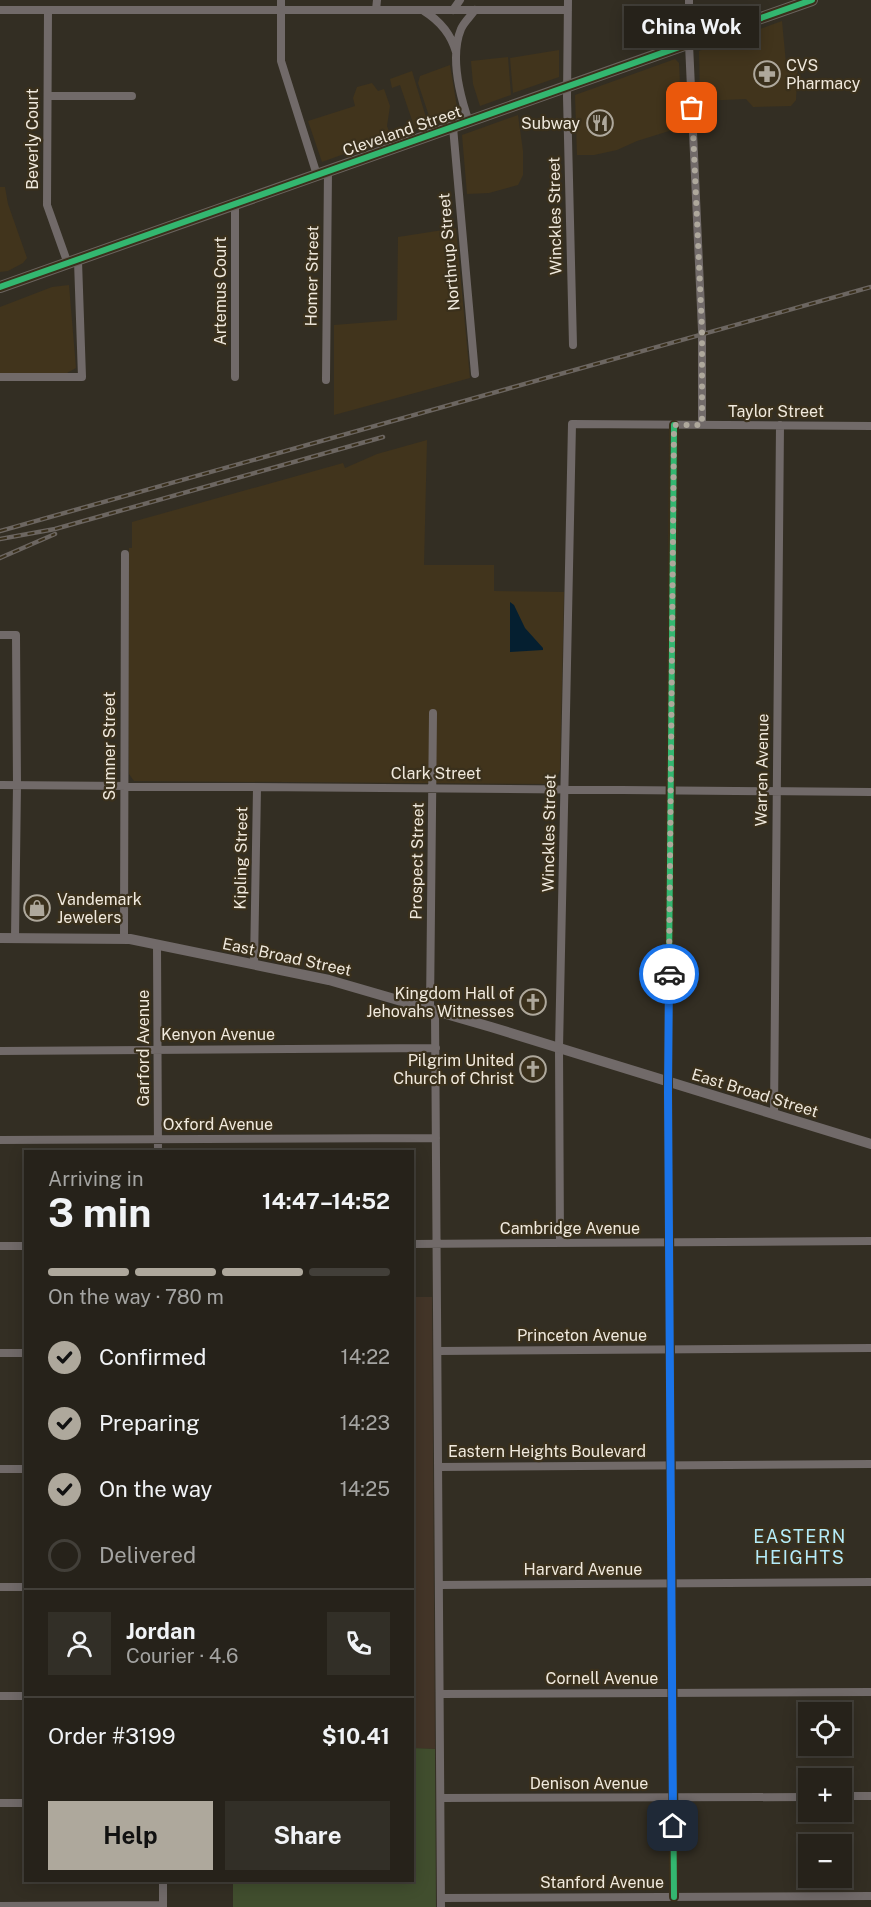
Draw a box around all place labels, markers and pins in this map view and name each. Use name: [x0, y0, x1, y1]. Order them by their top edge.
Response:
callout: China Wok: [624, 6, 760, 48]
place label: CVS Pharmacy: [786, 56, 861, 93]
pharmacy icon: CVS Pharmacy: [752, 59, 782, 89]
pin: [666, 82, 717, 133]
restaurant icon: Subway: [585, 108, 615, 138]
place label: Subway: [521, 114, 580, 133]
place label: Vandemark Jewelers: [57, 890, 142, 927]
shop icon: Vandemark Jewelers: [22, 893, 52, 923]
place label: Kingdom Hall of Jehovahs Witnesses: [366, 984, 514, 1021]
church icon: Kingdom Hall of Jehovahs Witnesses: [518, 987, 548, 1017]
place label: Pilgrim United Church of Christ: [393, 1051, 514, 1088]
church icon: Pilgrim United Church of Christ: [518, 1054, 548, 1084]
pin: [647, 1800, 698, 1851]

